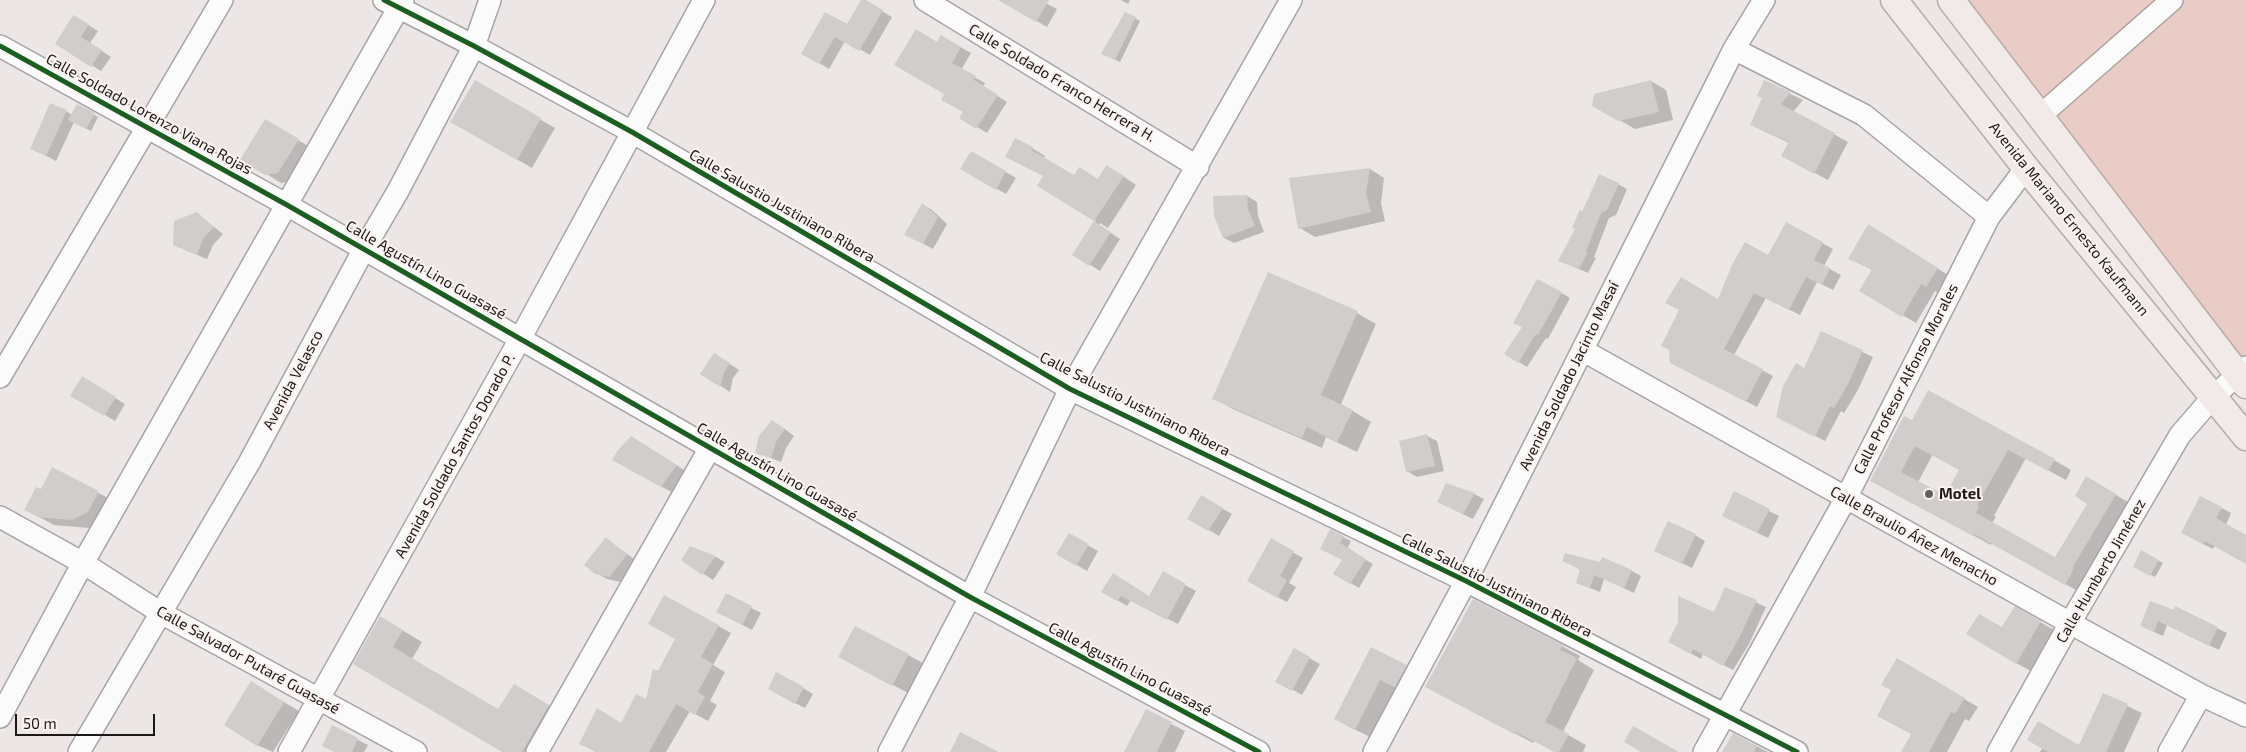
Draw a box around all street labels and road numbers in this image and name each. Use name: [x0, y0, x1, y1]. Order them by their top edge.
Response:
street label: Calle Soldado Franco Herrera H.: [965, 20, 1159, 146]
street label: Calle Soldado Lorenzo Viana Rojas: [43, 50, 255, 178]
street label: Avenida Mariano Ernesto Kaufmann: [1985, 119, 2153, 319]
street label: Calle Salustio Justiniano Ribera: [686, 145, 878, 267]
street label: Calle Agustín Lino Guasasé: [343, 217, 509, 323]
street label: Avenida Soldado Jacinto Masaí: [1515, 279, 1623, 473]
street label: Calle Profesor Alfonso Morales: [1850, 281, 1962, 477]
street label: Avenida Velasco: [259, 327, 327, 433]
street label: Calle Salustio Justiniano Ribera: [1037, 348, 1233, 460]
street label: Avenida Soldado Santos Dorado P.: [391, 351, 519, 561]
street label: Calle Agustín Lino Guasasé: [694, 419, 860, 525]
street label: Calle Braulio Áñez Menacho: [1827, 482, 2001, 590]
street label: Calle Humberto Jiménez: [2052, 496, 2150, 646]
street label: Calle Salustio Justiniano Ribera: [1399, 529, 1595, 641]
street label: Calle Salvador Putaré Guasasé: [153, 602, 343, 718]
street label: Calle Agustín Lino Guasasé: [1045, 618, 1215, 720]

